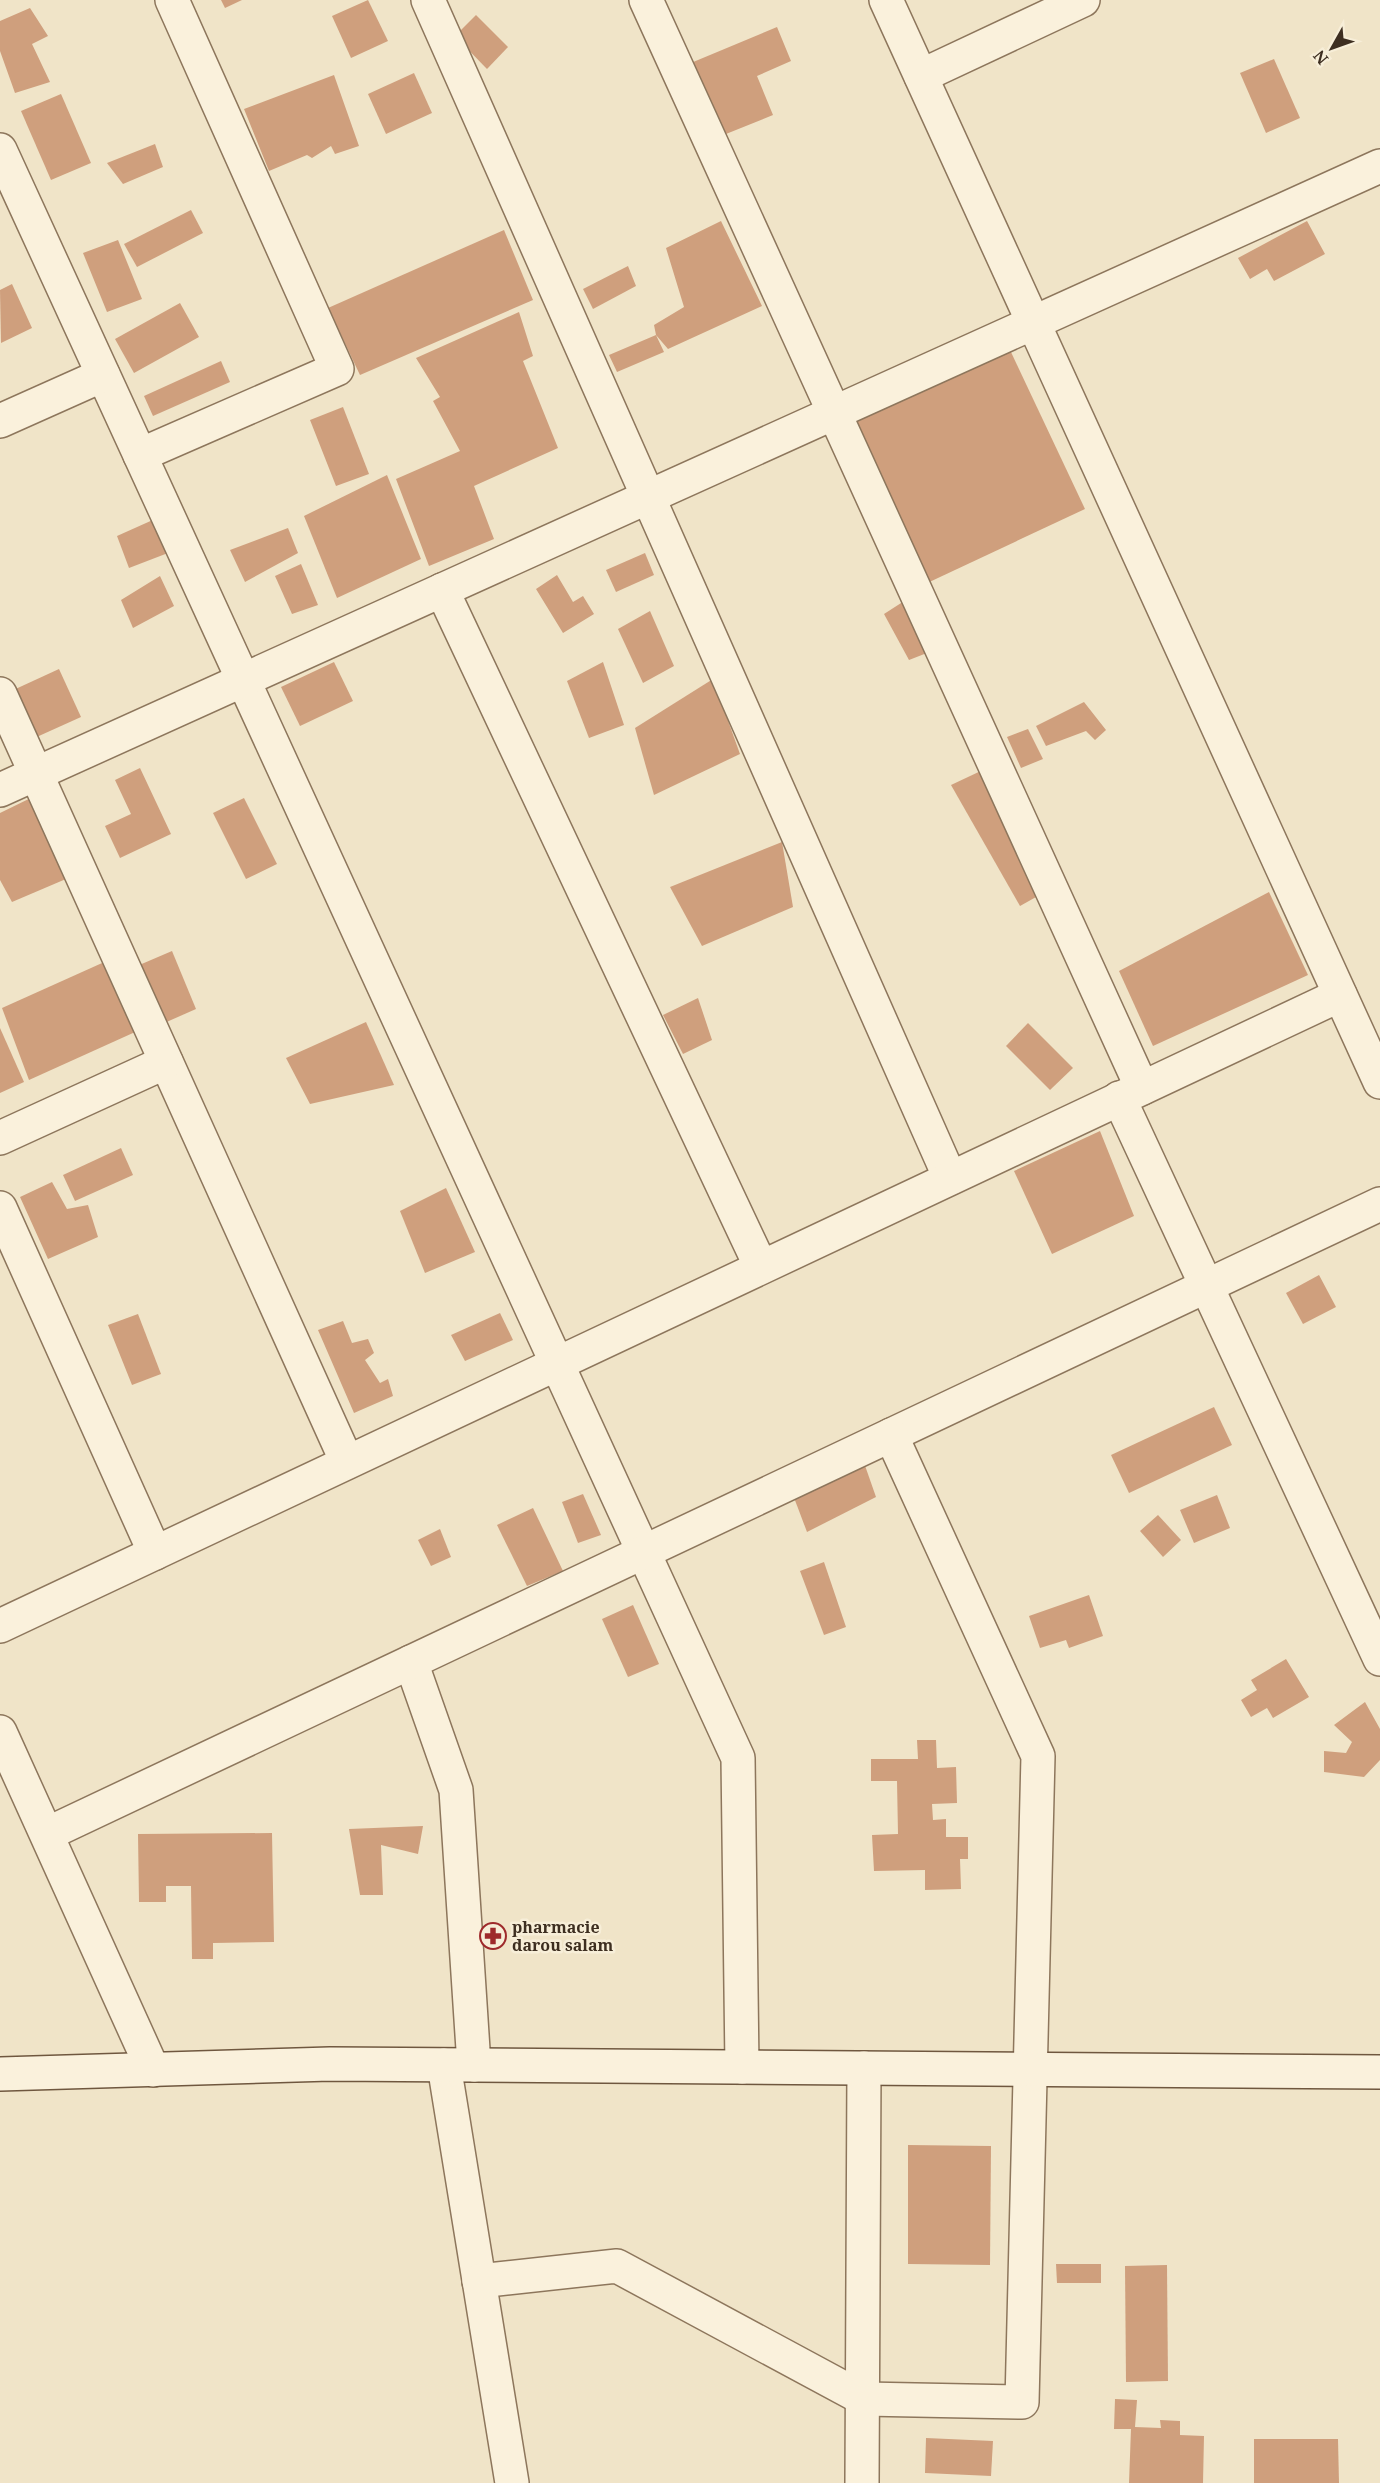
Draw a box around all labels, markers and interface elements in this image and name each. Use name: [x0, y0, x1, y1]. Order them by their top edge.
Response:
north arrow: [1302, 18, 1362, 78]
text: N: [1308, 45, 1333, 70]
place label: pharmacie darou salam: [512, 1916, 614, 1956]
pharmacy icon: pharmacie darou salam: [478, 1921, 508, 1951]

